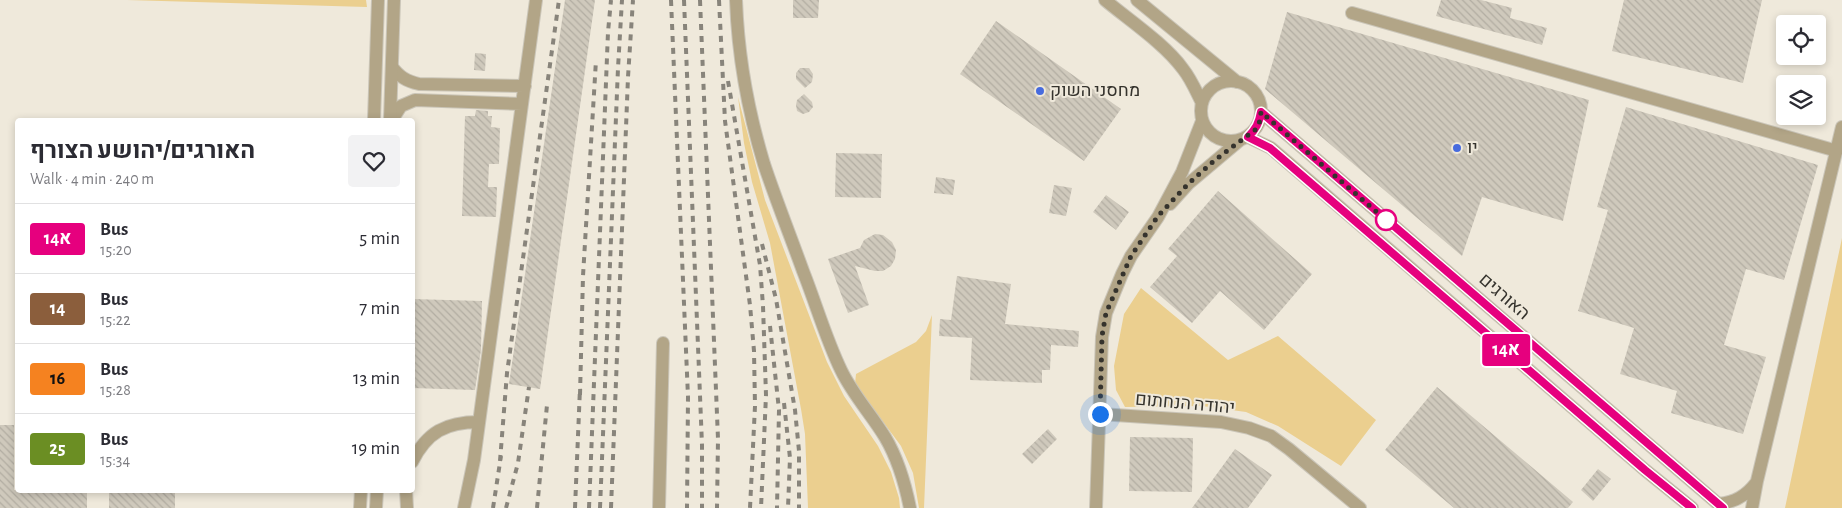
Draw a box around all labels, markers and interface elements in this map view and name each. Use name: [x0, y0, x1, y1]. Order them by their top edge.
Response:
map controls: [1776, 15, 1826, 125]
button: locate: [1776, 15, 1826, 65]
button: layers: [1776, 75, 1826, 125]
place label: מחסני השוק: [1050, 82, 1140, 100]
marker: מחסני השוק: [1034, 85, 1046, 97]
button: heart: [348, 135, 400, 187]
text: האורגים/יהושע הצורף: [30, 139, 255, 163]
place label: יו: [1467, 139, 1478, 157]
marker: יו: [1451, 142, 1463, 154]
text: Walk · 4 min · 240 m: [30, 171, 154, 187]
unlabelled marker: [1375, 209, 1397, 231]
text: Bus: [100, 220, 128, 239]
text: 5 min: [359, 229, 400, 248]
text: 14א: [44, 230, 71, 248]
text: 15:20: [100, 242, 132, 258]
street label: האורגים: [1475, 270, 1533, 324]
text: Bus: [100, 290, 128, 309]
text: 7 min: [359, 299, 400, 318]
text: 14: [50, 300, 65, 318]
text: 15:22: [100, 312, 130, 328]
line badge: 14א: [1477, 334, 1535, 366]
text: 14א: [1492, 341, 1520, 359]
text: Bus: [100, 360, 128, 379]
text: 13 min: [353, 369, 400, 388]
text: 16: [50, 370, 65, 388]
text: 15:28: [100, 382, 131, 398]
street label: יהודה הנחתום: [1134, 391, 1236, 417]
your location: [1088, 402, 1113, 427]
text: Bus: [100, 430, 128, 449]
text: 19 min: [352, 439, 400, 458]
text: 25: [49, 440, 66, 458]
text: 15:34: [100, 452, 130, 468]

